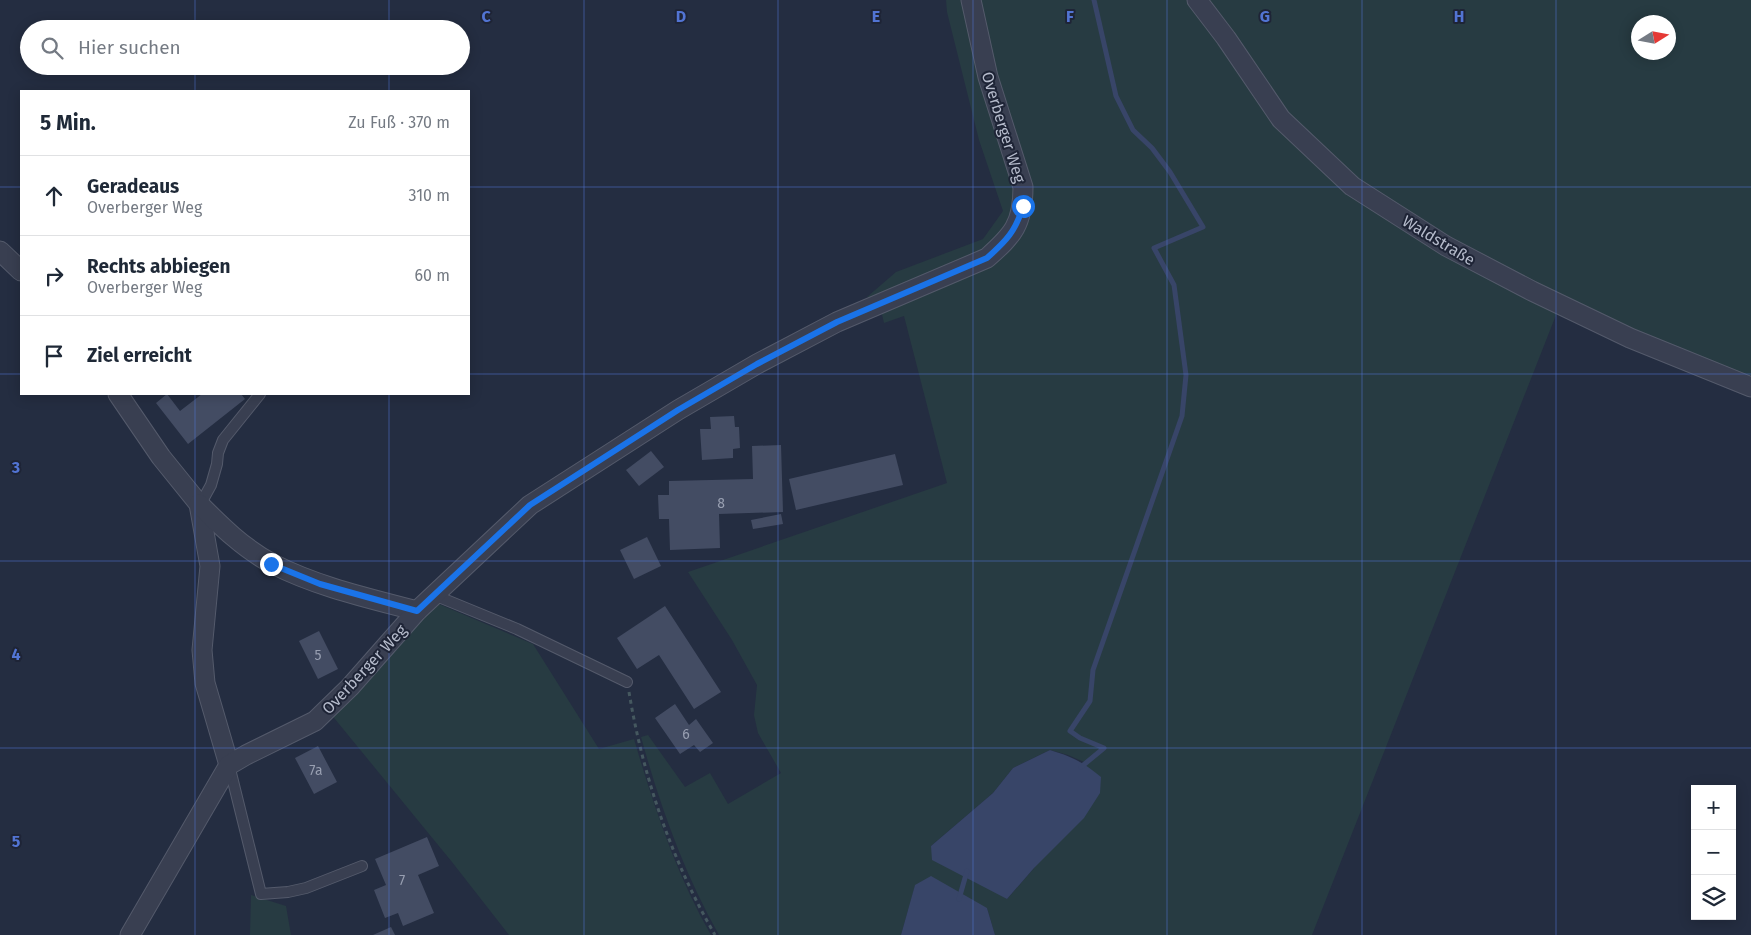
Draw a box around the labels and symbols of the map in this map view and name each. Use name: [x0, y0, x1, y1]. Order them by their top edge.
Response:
text: C: [481, 7, 491, 26]
text: D: [676, 7, 686, 26]
text: E: [872, 7, 880, 26]
text: F: [1066, 7, 1074, 26]
text: G: [1260, 7, 1270, 26]
text: H: [1454, 7, 1464, 26]
north arrow: [1631, 15, 1676, 60]
street label: Overberger Weg: [978, 69, 1030, 186]
route start: [1012, 195, 1035, 218]
street label: Waldstraße: [1399, 211, 1478, 269]
text: 3: [11, 458, 20, 477]
house number: 8: [717, 495, 725, 512]
route end: [260, 553, 283, 576]
street label: Overberger Weg: [318, 620, 411, 718]
text: 4: [11, 645, 21, 664]
house number: 5: [314, 647, 322, 664]
house number: 6: [682, 726, 690, 743]
house number: 7a: [309, 762, 323, 779]
text: 5: [12, 832, 21, 851]
house number: 7: [399, 872, 405, 889]

